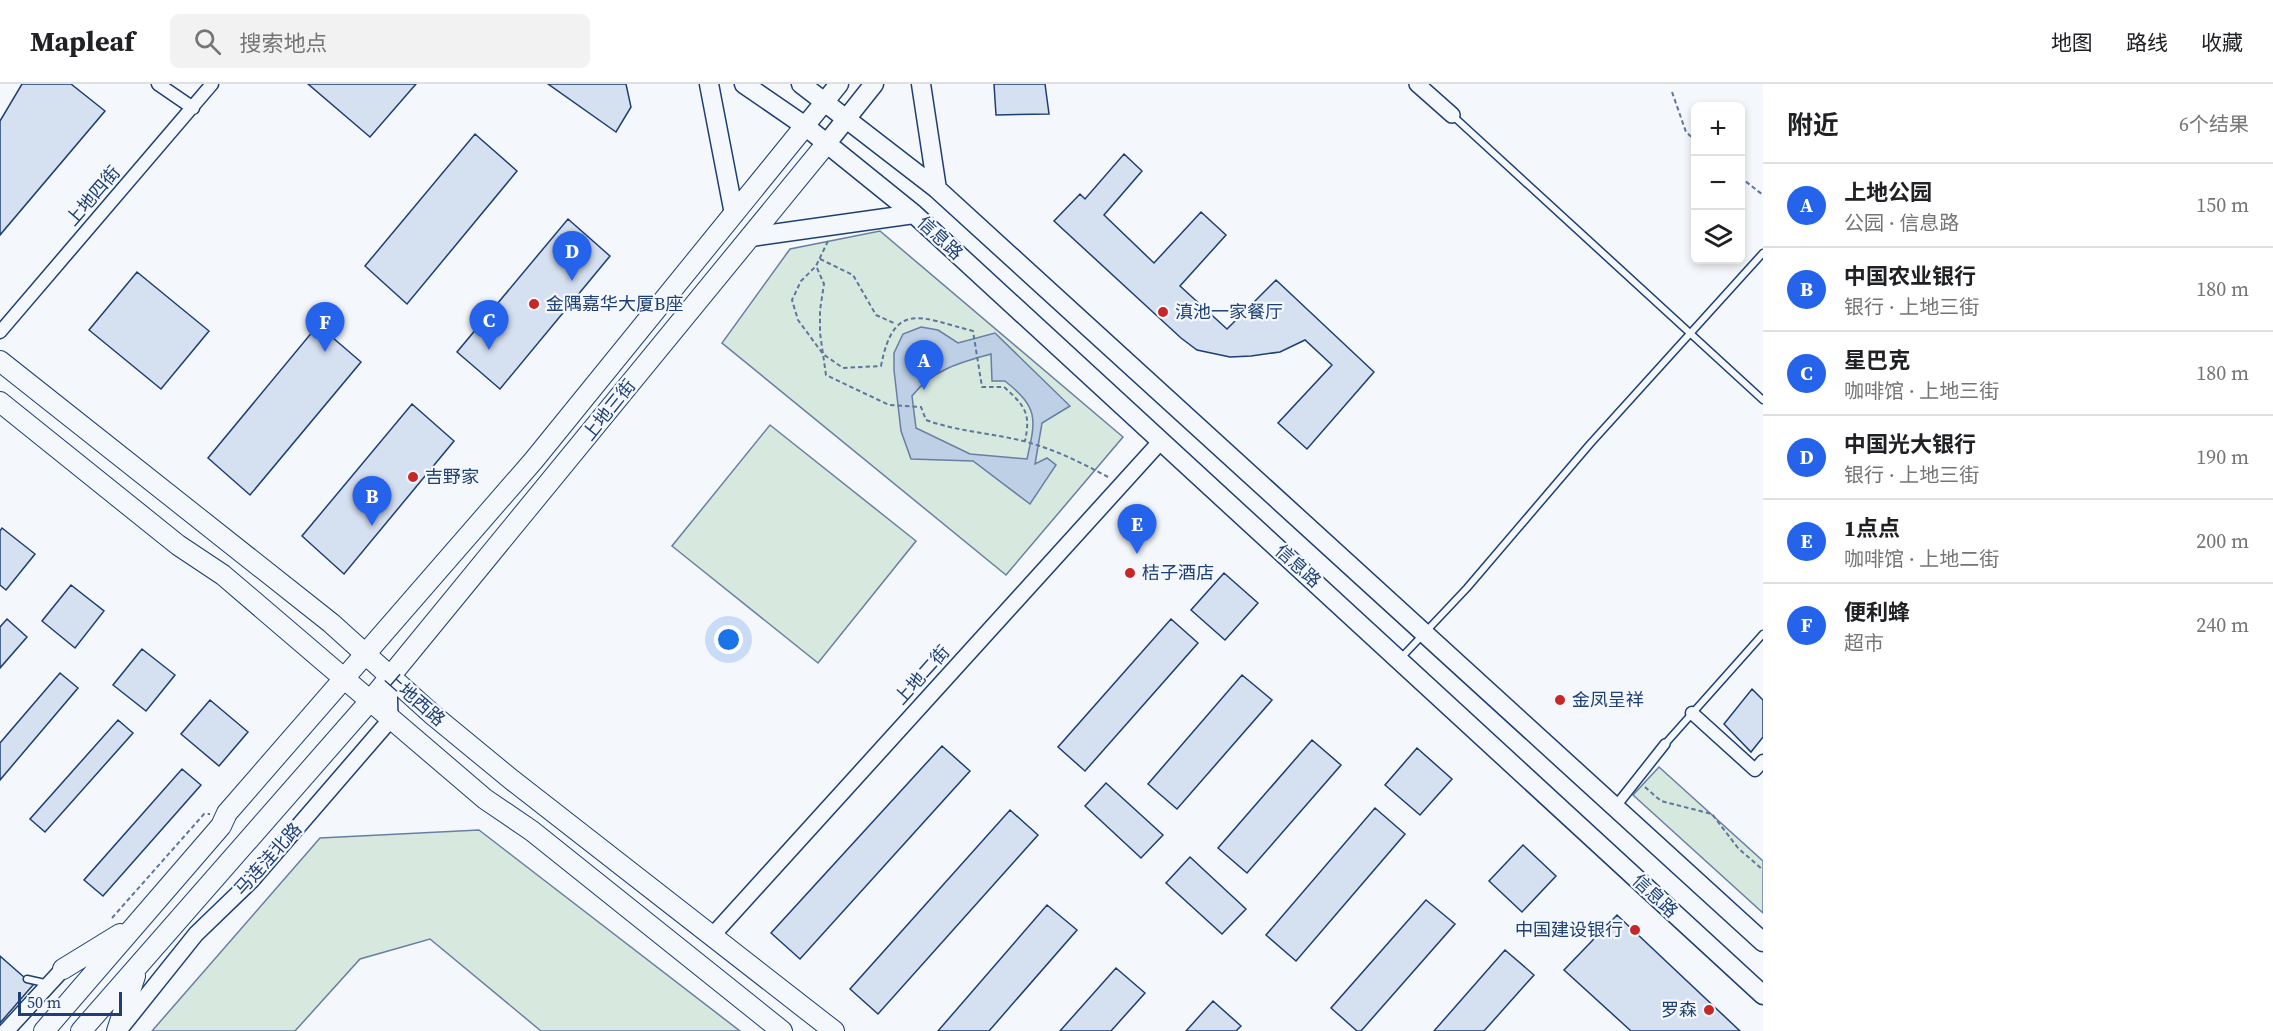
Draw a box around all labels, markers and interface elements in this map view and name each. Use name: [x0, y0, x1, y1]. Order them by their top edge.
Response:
search box: [170, 14, 590, 68]
text: Mapleaf: [30, 22, 134, 60]
icon: search: [191, 25, 224, 58]
text: 搜索地点: [239, 28, 327, 58]
text: 地图: [2051, 28, 2093, 57]
text: 路线: [2126, 28, 2168, 57]
text: 收藏: [2201, 28, 2243, 57]
map controls: [1691, 102, 1745, 264]
button: +: [1691, 102, 1745, 156]
text: 附近: [1787, 107, 1839, 143]
text: 6个结果: [2179, 110, 2249, 138]
button: −: [1691, 156, 1745, 210]
street label: 上地四街: [60, 160, 126, 231]
text: 上地公园: [1844, 177, 1932, 207]
text: A: [1800, 191, 1813, 219]
text: 150 m: [2196, 191, 2249, 219]
text: 公园 · 信息路: [1844, 209, 1959, 237]
street label: 信息路: [912, 210, 969, 265]
button: layers: [1691, 210, 1745, 264]
pin: D: [552, 232, 592, 281]
text: 中国农业银行: [1844, 261, 1976, 291]
text: B: [1800, 275, 1813, 303]
text: 180 m: [2196, 275, 2249, 303]
place label: 金隅嘉华大厦B座: [546, 291, 683, 316]
text: 银行 · 上地三街: [1844, 293, 1979, 321]
marker: 金隅嘉华大厦B座: [527, 297, 541, 311]
place label: 滇池一家餐厅: [1175, 299, 1283, 324]
pin: C: [470, 300, 508, 350]
pin: F: [306, 302, 344, 352]
marker: 滇池一家餐厅: [1156, 305, 1170, 319]
pin: A: [904, 340, 944, 390]
text: 星巴克: [1844, 345, 1910, 375]
text: C: [1800, 359, 1813, 387]
text: 180 m: [2196, 359, 2249, 387]
street label: 上地三街: [576, 374, 641, 446]
text: 咖啡馆 · 上地三街: [1844, 377, 1999, 405]
text: 中国光大银行: [1844, 429, 1976, 459]
text: D: [1799, 443, 1814, 471]
text: 190 m: [2196, 443, 2249, 471]
text: 银行 · 上地三街: [1844, 461, 1979, 489]
place label: 吉野家: [425, 464, 479, 489]
marker: 吉野家: [406, 470, 420, 484]
pin: B: [352, 476, 392, 526]
pin: E: [1118, 504, 1156, 554]
text: 1点点: [1844, 513, 1900, 543]
text: E: [1801, 527, 1812, 555]
text: 200 m: [2196, 527, 2249, 555]
street label: 信息路: [1270, 538, 1327, 593]
text: 咖啡馆 · 上地二街: [1844, 545, 1999, 573]
place label: 桔子酒店: [1142, 560, 1214, 585]
marker: 桔子酒店: [1123, 566, 1137, 580]
text: 便利蜂: [1844, 597, 1910, 627]
text: F: [1801, 611, 1812, 639]
text: 240 m: [2196, 611, 2249, 639]
your location: [714, 625, 743, 654]
text: 超市: [1844, 629, 1884, 657]
street label: 上地二街: [888, 640, 955, 710]
street label: 上地西路: [380, 666, 451, 732]
place label: 金凤呈祥: [1572, 687, 1644, 712]
marker: 金凤呈祥: [1553, 693, 1567, 707]
street label: 马连洼北路: [228, 817, 307, 900]
street label: 信息路: [1627, 868, 1684, 923]
place label: 中国建设银行: [1515, 917, 1623, 942]
marker: 中国建设银行: [1628, 923, 1642, 937]
scale bar: [18, 989, 122, 1016]
text: 50 m: [27, 991, 61, 1013]
place label: 罗森: [1661, 997, 1697, 1022]
marker: 罗森: [1702, 1003, 1716, 1017]

